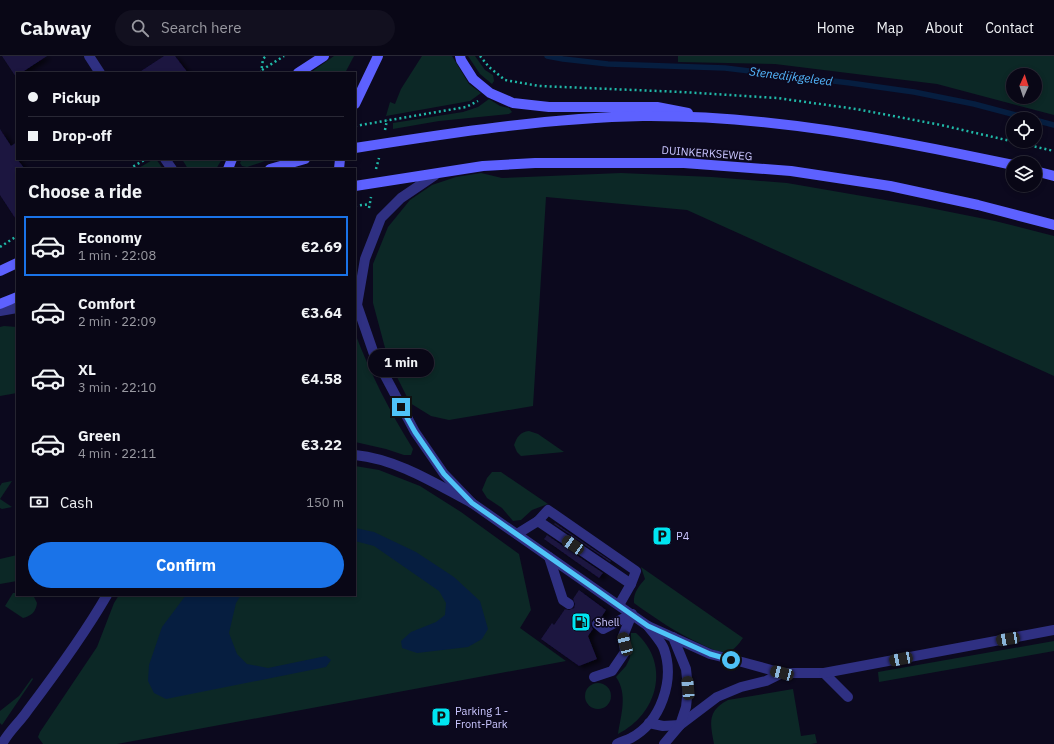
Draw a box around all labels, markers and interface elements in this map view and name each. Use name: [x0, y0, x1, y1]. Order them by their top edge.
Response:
search box: [115, 10, 395, 46]
text: Cabway: [20, 16, 91, 40]
icon: search: [129, 17, 151, 39]
text: Search here: [161, 18, 241, 37]
text: Home: [817, 19, 854, 37]
text: Map: [876, 19, 903, 37]
text: About: [925, 19, 963, 37]
text: Contact: [985, 19, 1034, 37]
water label: Stenedijkgeleed: [748, 63, 834, 89]
north arrow: [1006, 68, 1042, 104]
map controls: [1006, 68, 1042, 192]
text: Pickup: [52, 88, 100, 107]
button: locate: [1006, 112, 1042, 148]
text: Drop-off: [52, 126, 112, 145]
street label: DUINKERKSEWEG: [661, 143, 753, 163]
button: layers: [1006, 156, 1042, 192]
text: Choose a ride: [28, 180, 142, 203]
icon: car: [30, 228, 66, 264]
text: Economy: [78, 228, 142, 247]
text: €2.69: [301, 237, 342, 256]
text: 1 min · 22:08: [78, 247, 156, 264]
icon: car: [30, 294, 66, 330]
text: Comfort: [78, 294, 135, 313]
text: €3.64: [301, 303, 342, 322]
text: 2 min · 22:09: [78, 313, 156, 330]
callout: 1 min: [368, 349, 434, 377]
text: 1 min: [384, 354, 418, 371]
icon: car: [30, 360, 66, 396]
text: XL: [78, 360, 96, 379]
text: €4.58: [301, 369, 342, 388]
text: 3 min · 22:10: [78, 379, 156, 396]
route end: [392, 398, 410, 416]
icon: car: [30, 426, 66, 462]
text: Green: [78, 426, 121, 445]
text: €3.22: [301, 435, 342, 454]
text: 4 min · 22:11: [78, 445, 156, 462]
icon: cash: [28, 491, 50, 513]
text: Cash: [60, 493, 93, 512]
text: 150 m: [306, 494, 344, 511]
parking icon: P4: [651, 525, 673, 547]
place label: P4: [676, 529, 690, 543]
car: [560, 533, 586, 557]
button: Confirm: [28, 542, 344, 588]
fuel station icon: Shell: [570, 611, 592, 633]
place label: Shell: [595, 615, 620, 629]
car: [616, 631, 634, 657]
car: [995, 631, 1021, 647]
route start: [722, 651, 740, 669]
car: [888, 651, 914, 667]
car: [769, 664, 795, 682]
car: [681, 676, 695, 700]
place label: Parking 1 - Front-Park: [455, 704, 508, 731]
parking icon: Parking 1 - Front-Park: [430, 706, 452, 728]

